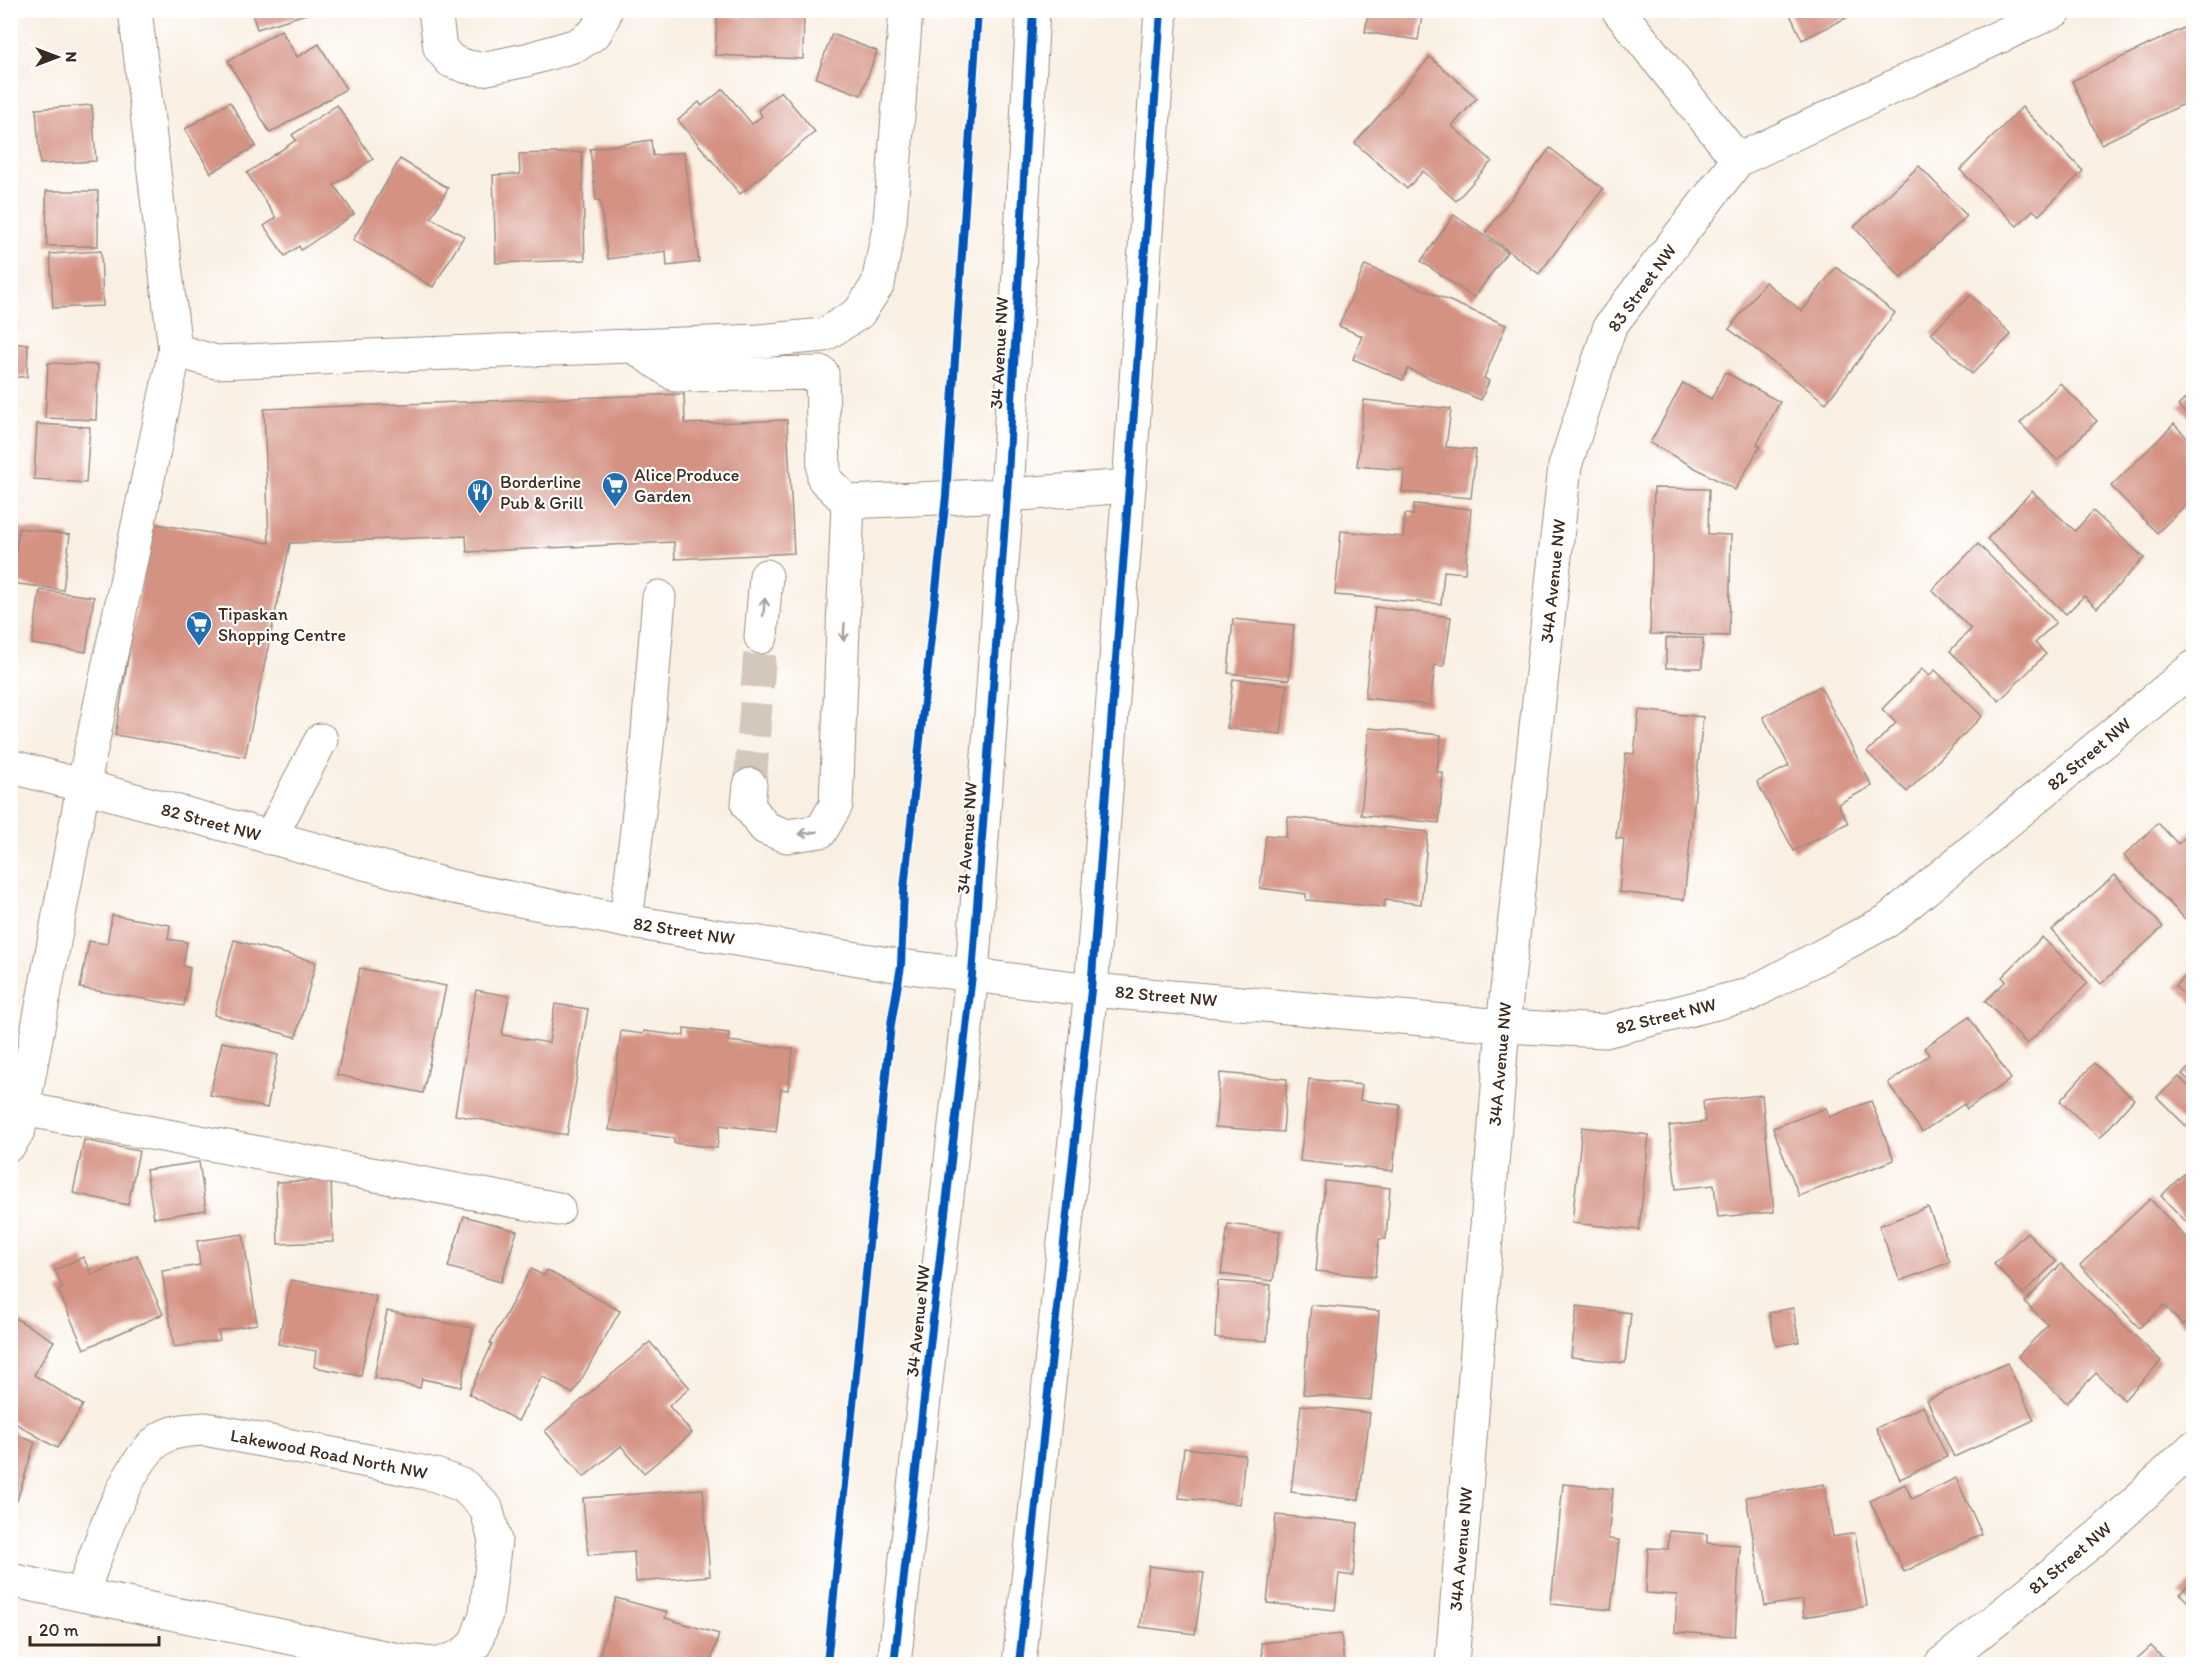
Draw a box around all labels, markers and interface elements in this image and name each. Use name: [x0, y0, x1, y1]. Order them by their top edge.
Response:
north arrow: [27, 27, 87, 87]
text: N: [62, 52, 81, 62]
street label: 83 Street NW: [1603, 240, 1681, 336]
street label: 34 Avenue NW: [985, 296, 1013, 410]
place label: Alice Produce Garden: [634, 464, 739, 507]
supermarket icon: Alice Produce Garden: [600, 470, 630, 508]
place label: Borderline Pub & Grill: [500, 471, 583, 514]
restaurant icon: Borderline Pub & Grill: [465, 477, 495, 515]
street label: 34A Avenue NW: [1536, 518, 1570, 644]
one-way arrow: [759, 597, 770, 617]
place label: Tipaskan Shopping Centre: [218, 603, 346, 646]
supermarket icon: Tipaskan Shopping Centre: [184, 609, 214, 647]
one-way arrow: [839, 621, 850, 641]
street label: 82 Street NW: [2043, 713, 2135, 795]
street label: 34 Avenue NW: [952, 781, 982, 895]
street label: 82 Street NW: [159, 798, 263, 846]
one-way arrow: [799, 827, 819, 838]
street label: 82 Street NW: [632, 912, 736, 950]
street label: 82 Street NW: [1114, 981, 1218, 1011]
street label: 82 Street NW: [1614, 993, 1718, 1039]
street label: 34A Avenue NW: [1484, 1001, 1516, 1127]
street label: 34 Avenue NW: [901, 1264, 935, 1378]
street label: Lakewood Road North NW: [229, 1424, 429, 1484]
street label: 34A Avenue NW: [1445, 1486, 1477, 1612]
street label: 81 Street NW: [2024, 1517, 2116, 1599]
scale bar: [30, 1609, 159, 1647]
text: 20 m: [39, 1619, 79, 1641]

